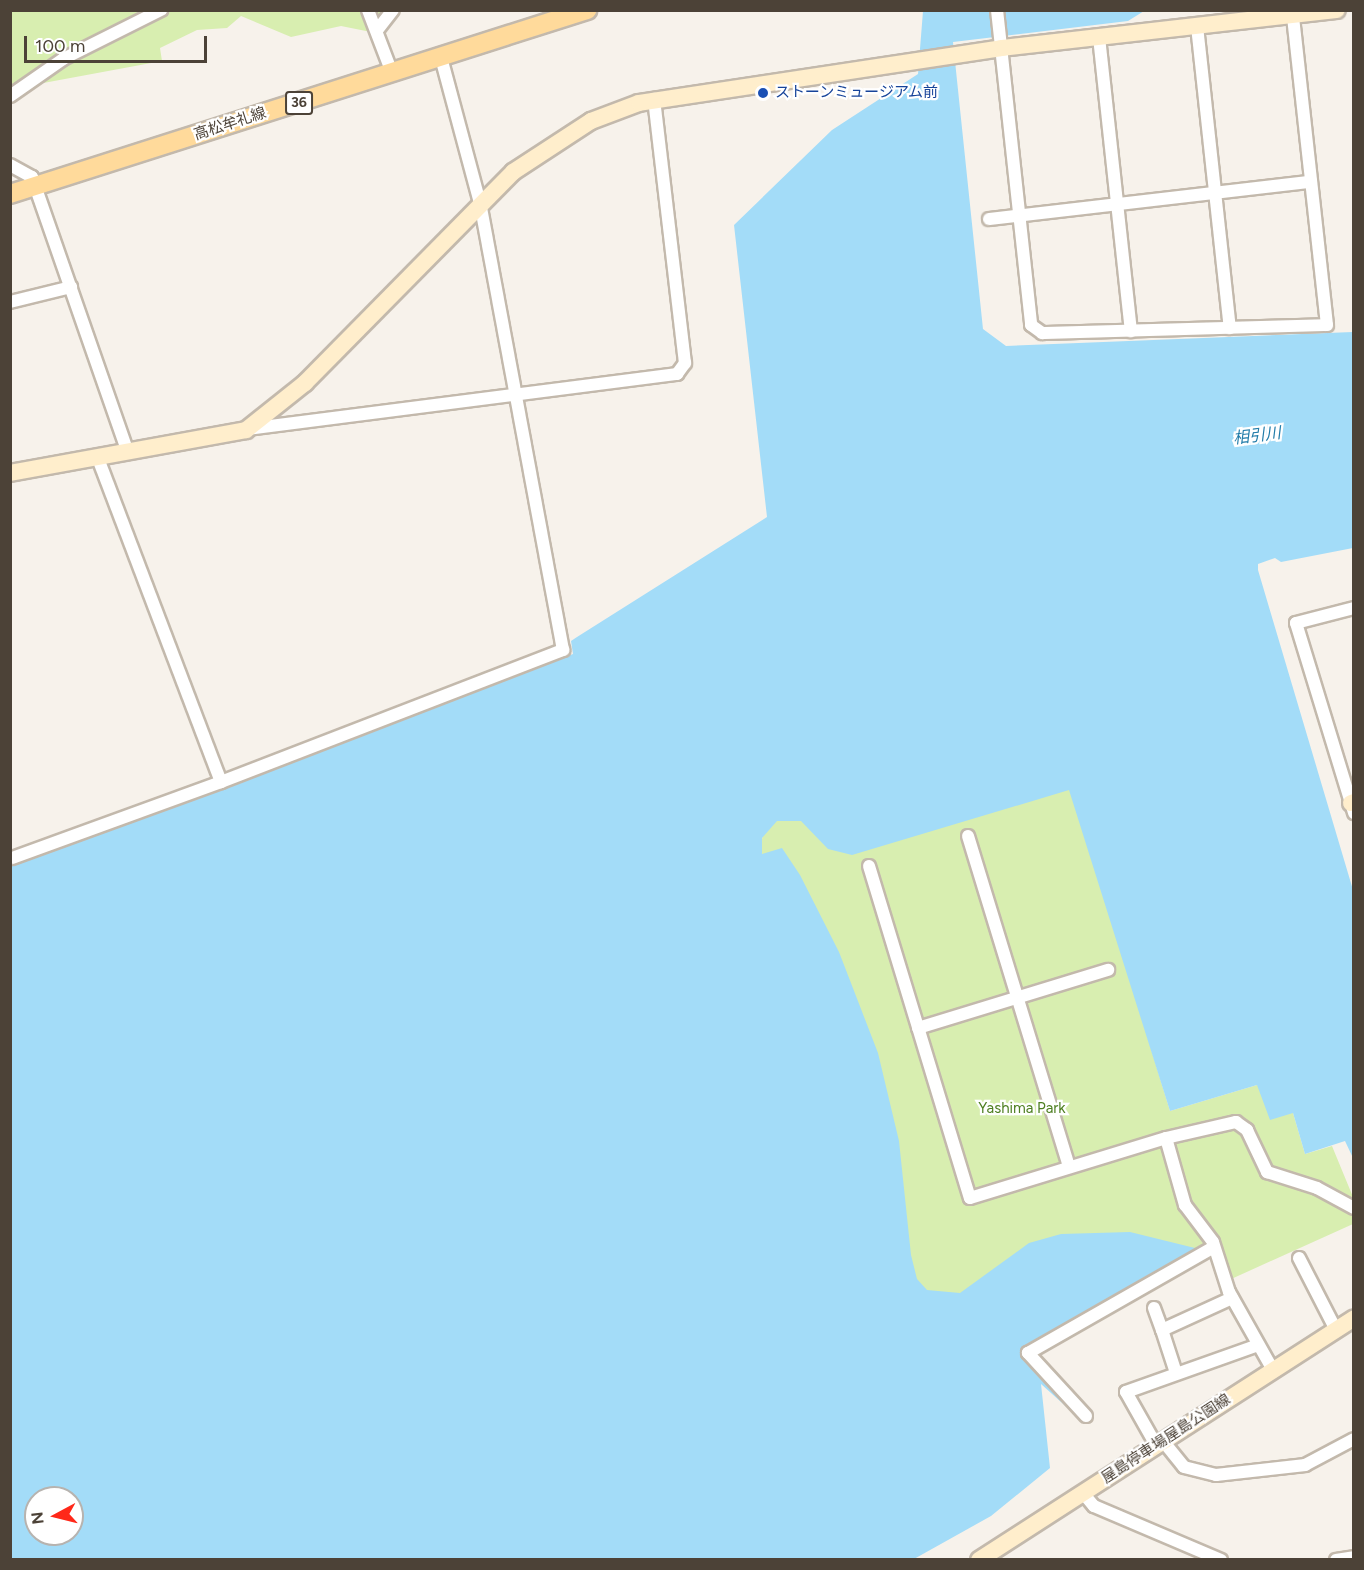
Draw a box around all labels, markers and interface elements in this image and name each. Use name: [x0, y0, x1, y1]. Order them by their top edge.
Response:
scale bar: [27, 24, 210, 62]
text: 100 m: [35, 35, 85, 57]
place label: ストーンミュージアム前: [775, 84, 940, 102]
marker: ストーンミュージアム前: [756, 86, 770, 100]
road number: 36: [284, 92, 314, 114]
street label: 高松牟礼線: [192, 104, 268, 144]
water label: 相引川: [1232, 424, 1282, 448]
park label: Yashima Park: [978, 1100, 1066, 1118]
street label: 屋島停車場屋島公園線: [1098, 1391, 1234, 1487]
north arrow: [24, 1486, 84, 1546]
text: N: [27, 1511, 48, 1525]

